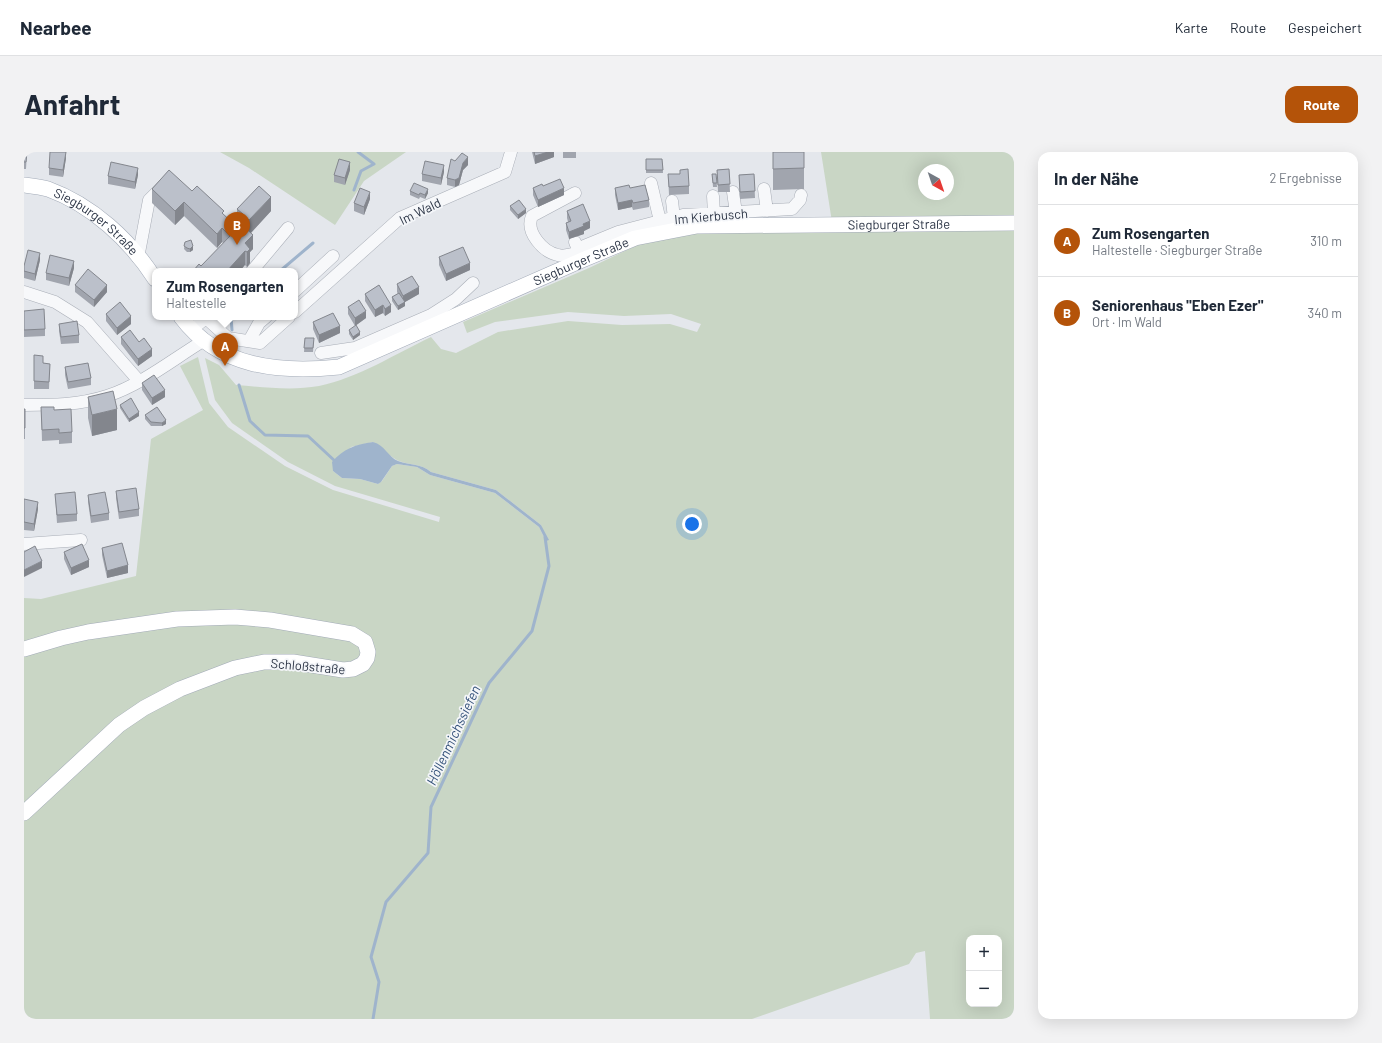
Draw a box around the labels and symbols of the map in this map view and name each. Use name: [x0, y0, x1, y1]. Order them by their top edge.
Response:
north arrow: [918, 164, 954, 200]
street label: Siegburger Straße: [52, 184, 142, 258]
street label: Im Wald: [397, 194, 443, 228]
street label: Im Kierbusch: [674, 205, 748, 227]
pin: B: [224, 212, 250, 245]
street label: Siegburger Straße: [848, 216, 950, 233]
street label: Siegburger Straße: [530, 234, 631, 289]
pin: A: [212, 333, 238, 366]
your location: [682, 514, 702, 534]
street label: Schloßstraße: [270, 655, 346, 677]
water label: Höllenmichssiefen: [422, 682, 484, 788]

